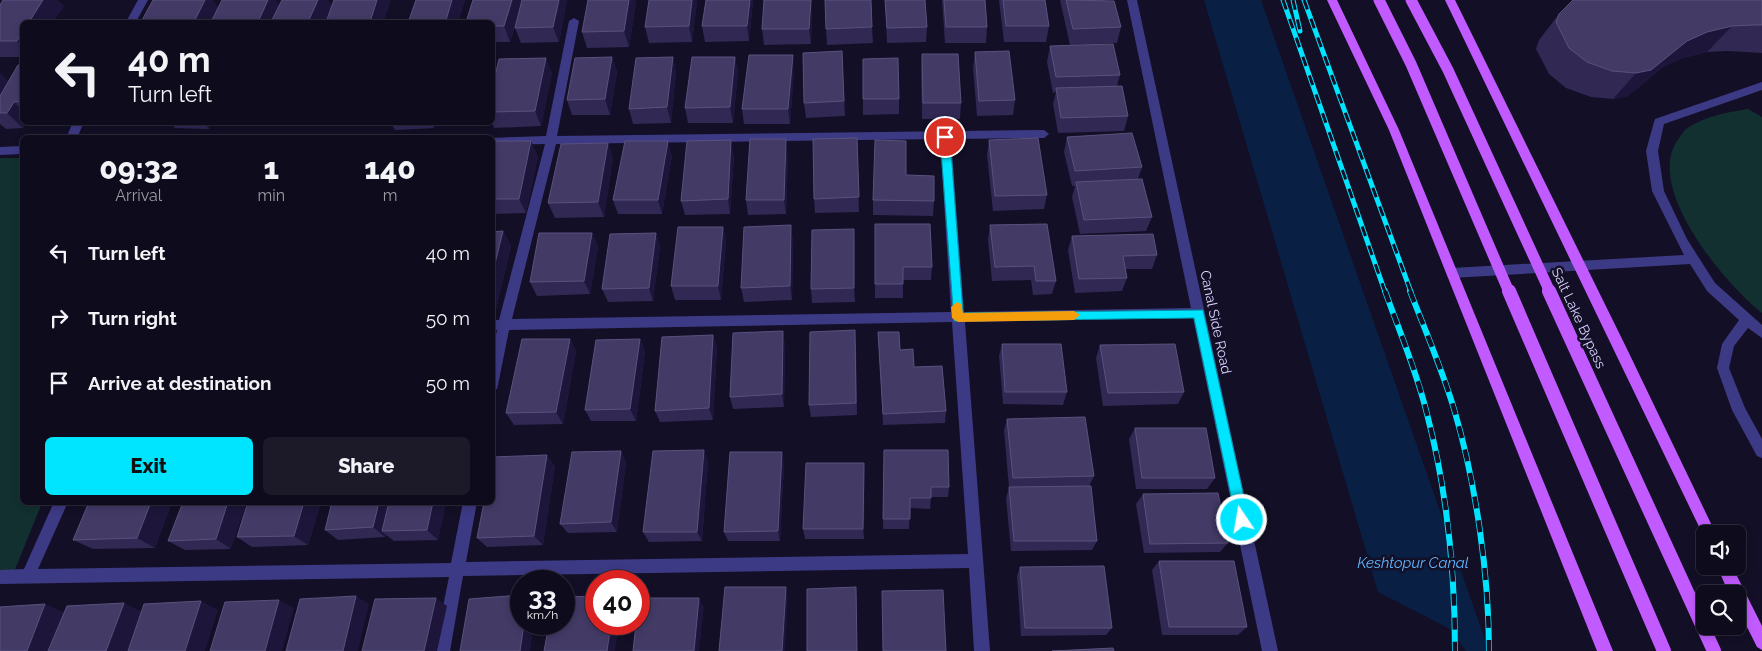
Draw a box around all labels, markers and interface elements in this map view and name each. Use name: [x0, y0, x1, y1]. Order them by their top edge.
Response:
text: 40 m: [128, 39, 210, 80]
icon: left: [45, 40, 110, 105]
text: Turn left: [128, 81, 212, 107]
pin: [924, 116, 966, 158]
icon: arrive: [931, 123, 959, 151]
text: 09:32: [99, 151, 178, 186]
text: 1: [263, 151, 279, 186]
text: 140: [364, 151, 416, 186]
text: Arrival: [115, 186, 162, 205]
text: min: [257, 186, 285, 205]
text: m: [383, 186, 397, 205]
icon: left: [45, 239, 73, 267]
text: Turn left: [88, 242, 165, 264]
text: 40 m: [426, 242, 470, 264]
street label: Salt Lake Bypass: [1549, 265, 1609, 371]
street label: Canal Side Road: [1197, 269, 1235, 375]
icon: right: [45, 304, 73, 332]
text: Turn right: [88, 307, 177, 329]
text: 50 m: [426, 307, 470, 329]
icon: arrive: [45, 369, 73, 397]
text: Arrive at destination: [88, 372, 272, 394]
text: 50 m: [426, 372, 470, 394]
button: Exit: [45, 437, 253, 495]
button: Share: [263, 437, 470, 495]
position arrow: [1215, 493, 1267, 545]
map controls: [1696, 525, 1746, 635]
button: sound: [1696, 525, 1746, 575]
water label: Keshtopur Canal: [1357, 554, 1469, 572]
speed limit sign: 40: [585, 570, 650, 635]
text: 33: [529, 581, 556, 611]
button: search: [1696, 585, 1746, 635]
text: km/h: [527, 608, 558, 622]

